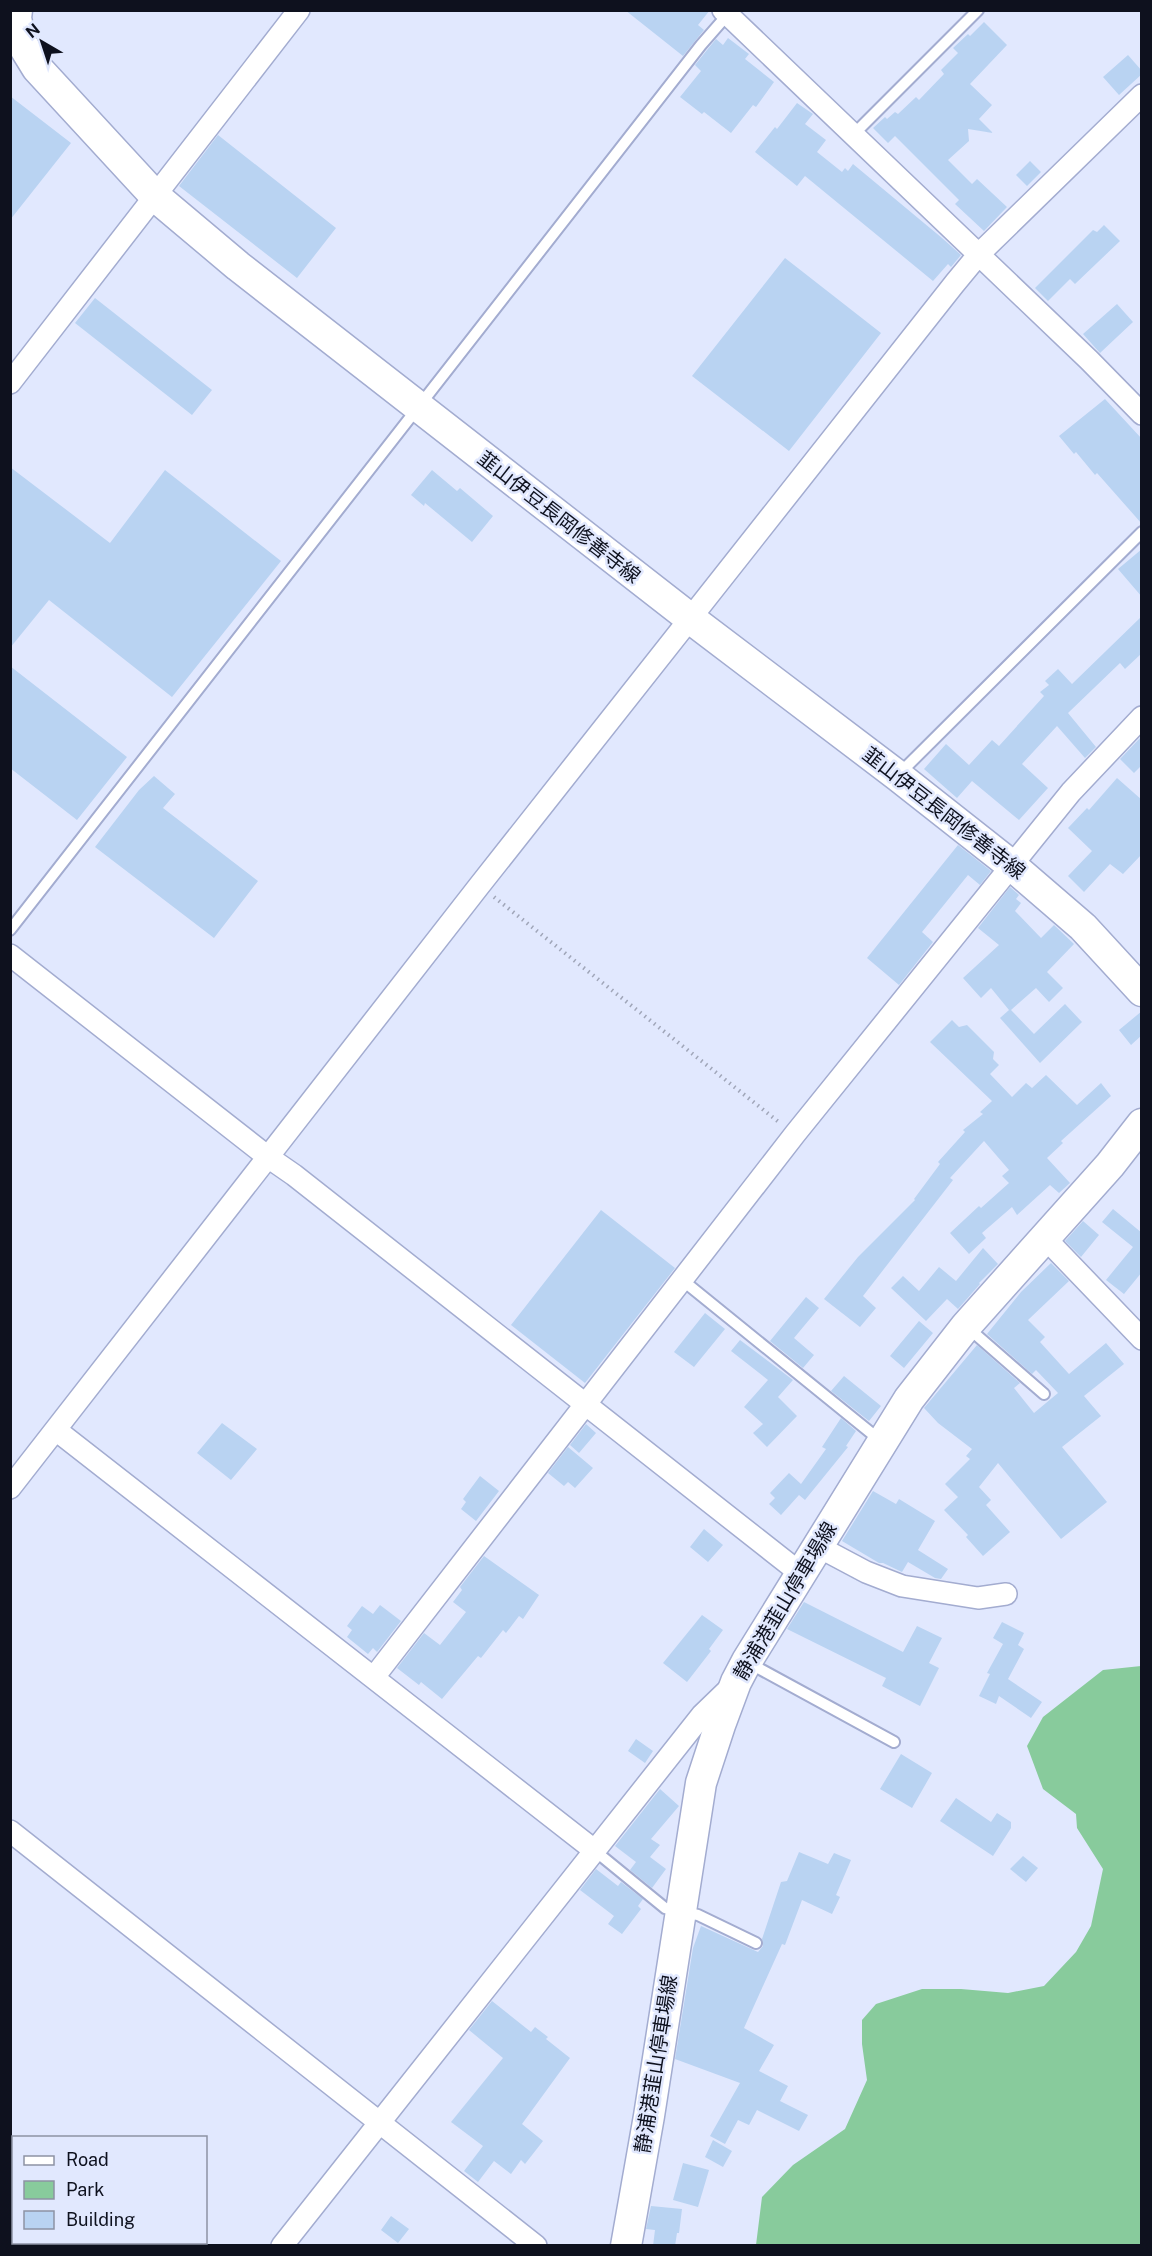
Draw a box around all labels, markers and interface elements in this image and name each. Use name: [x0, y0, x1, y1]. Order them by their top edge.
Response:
north arrow: [12, 12, 72, 72]
text: N: [22, 19, 44, 42]
street label: 韮山伊豆長岡修善寺線: [473, 446, 645, 588]
street label: 韮山伊豆長岡修善寺線: [858, 742, 1030, 884]
street label: 静浦港韮山停車場線: [728, 1518, 842, 1684]
street label: 静浦港韮山停車場線: [630, 1973, 682, 2155]
legend: [12, 2136, 207, 2244]
text: Road: [66, 2149, 109, 2170]
text: Park: [66, 2179, 104, 2200]
text: Building: [66, 2209, 135, 2230]

